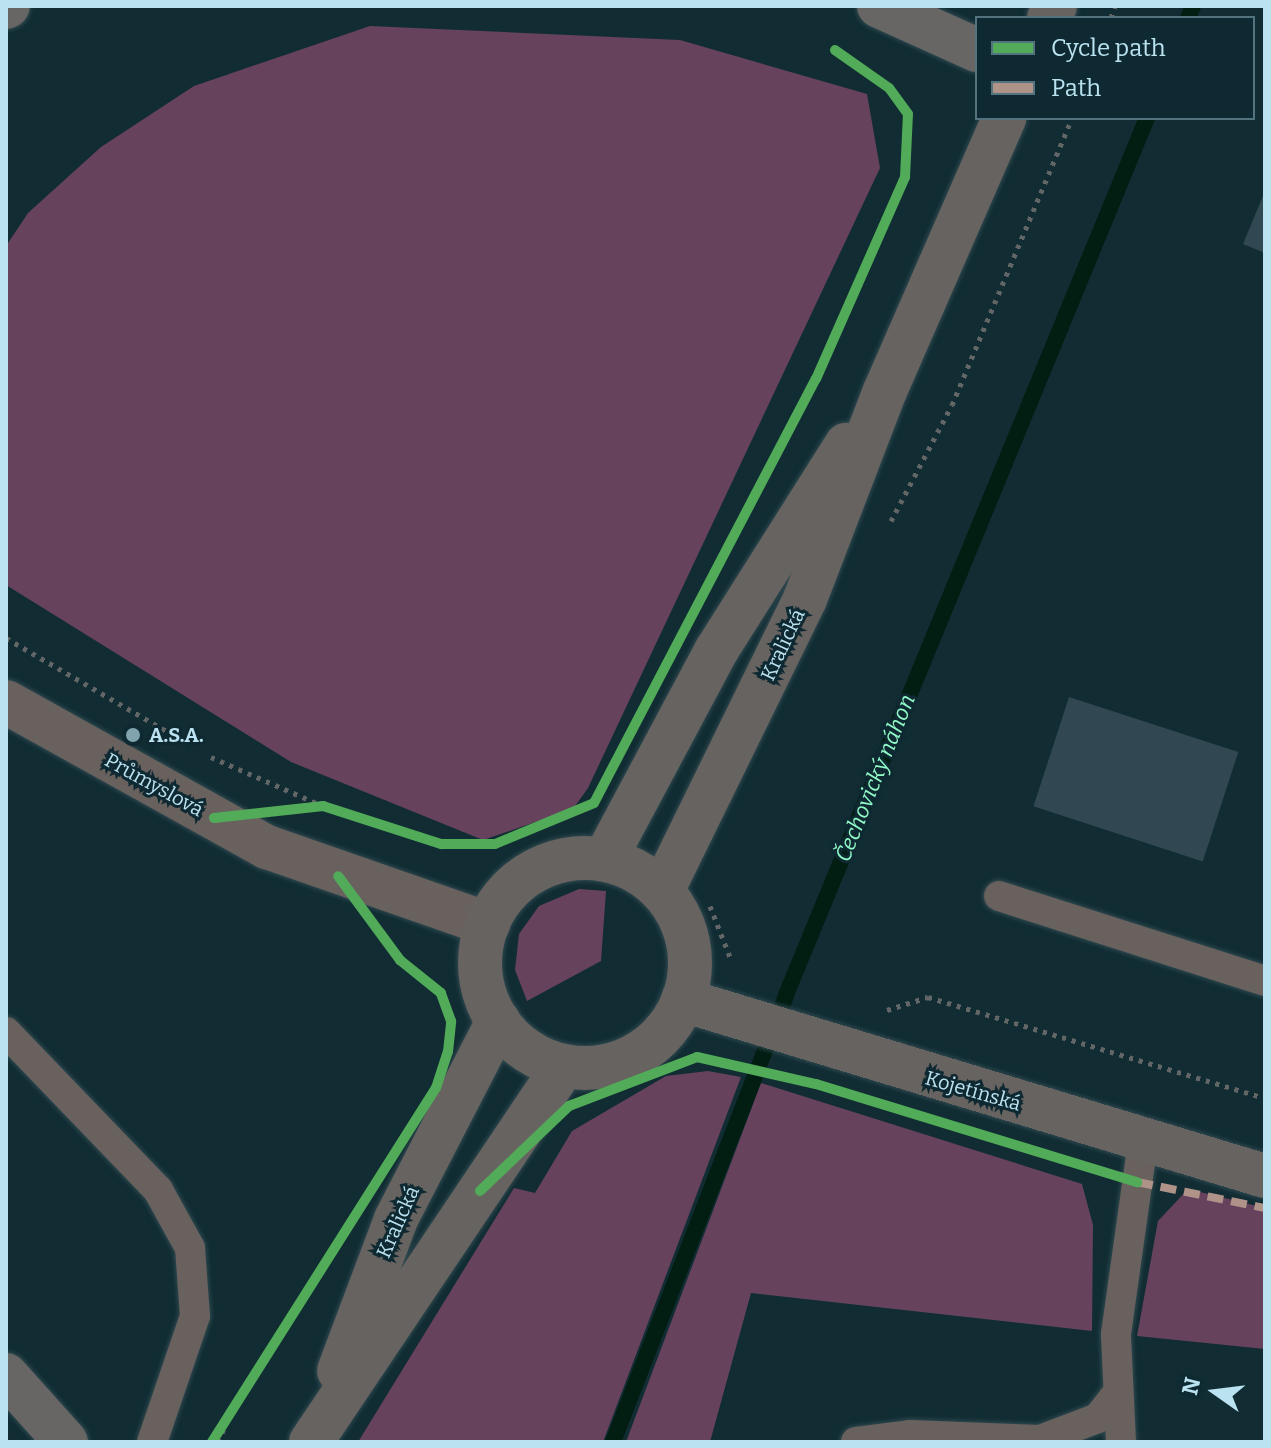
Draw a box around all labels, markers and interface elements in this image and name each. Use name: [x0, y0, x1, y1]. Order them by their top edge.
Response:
legend: [975, 16, 1255, 120]
text: Cycle path: [1051, 34, 1166, 62]
text: Path: [1051, 74, 1101, 102]
street label: Kralická: [756, 605, 810, 685]
water label: Čechovický náhon: [829, 690, 921, 866]
place label: A.S.A.: [149, 723, 204, 747]
marker: A.S.A.: [124, 726, 142, 744]
street label: Průmyslová: [101, 748, 207, 822]
street label: Kojetínská: [922, 1066, 1024, 1116]
street label: Kralická: [372, 1182, 424, 1262]
north arrow: [1175, 1352, 1255, 1432]
text: N: [1176, 1375, 1206, 1398]

